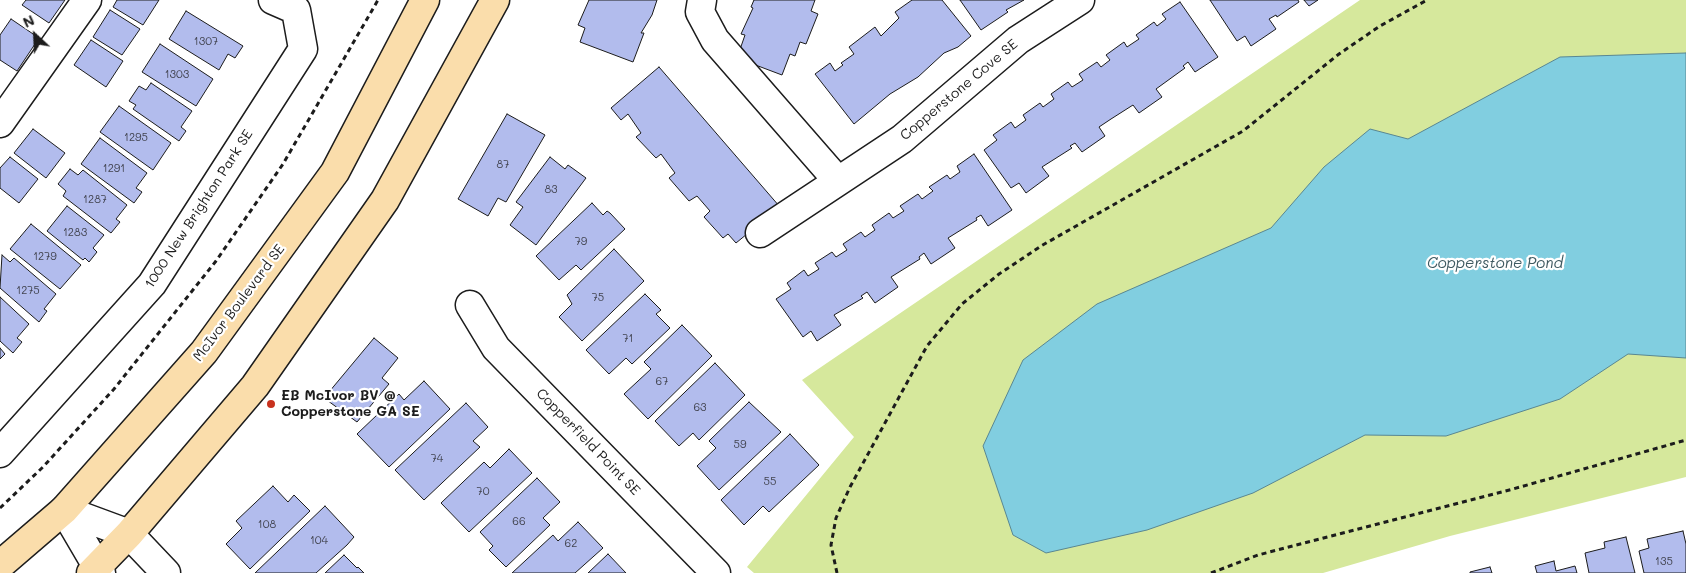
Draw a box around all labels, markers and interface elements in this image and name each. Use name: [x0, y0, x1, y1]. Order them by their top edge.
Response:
north arrow: [10, 10, 60, 60]
text: N: [20, 10, 37, 32]
house number: 1307: [194, 35, 218, 49]
street label: Copperstone Cove SE: [897, 36, 1021, 144]
house number: 1303: [165, 68, 189, 82]
street label: 1000 New Brighton Park SE: [141, 126, 257, 292]
house number: 1295: [124, 131, 148, 145]
house number: 87: [497, 158, 509, 172]
house number: 1291: [103, 162, 125, 176]
house number: 83: [544, 183, 558, 197]
house number: 1287: [83, 193, 107, 207]
house number: 1283: [63, 226, 87, 240]
house number: 79: [575, 235, 587, 249]
street label: McIvor Boulevard SE: [190, 241, 288, 365]
house number: 1279: [33, 250, 57, 264]
water label: Copperstone Pond: [1427, 254, 1563, 272]
house number: 1275: [16, 284, 40, 298]
house number: 75: [592, 291, 604, 305]
house number: 71: [622, 332, 634, 346]
house number: 67: [656, 375, 668, 389]
street label: Copperfield Point SE: [533, 385, 643, 499]
place label: EB McIvor BV @ Copperstone GA SE: [281, 388, 420, 421]
marker: EB McIvor BV @ Copperstone GA SE: [265, 398, 277, 410]
house number: 63: [693, 401, 707, 415]
house number: 59: [734, 438, 746, 452]
house number: 74: [431, 452, 443, 466]
house number: 55: [764, 475, 776, 489]
house number: 70: [477, 485, 489, 499]
house number: 66: [512, 515, 526, 529]
house number: 108: [258, 518, 276, 532]
house number: 104: [310, 534, 328, 548]
house number: 62: [565, 537, 577, 551]
house number: 135: [1655, 555, 1673, 569]

